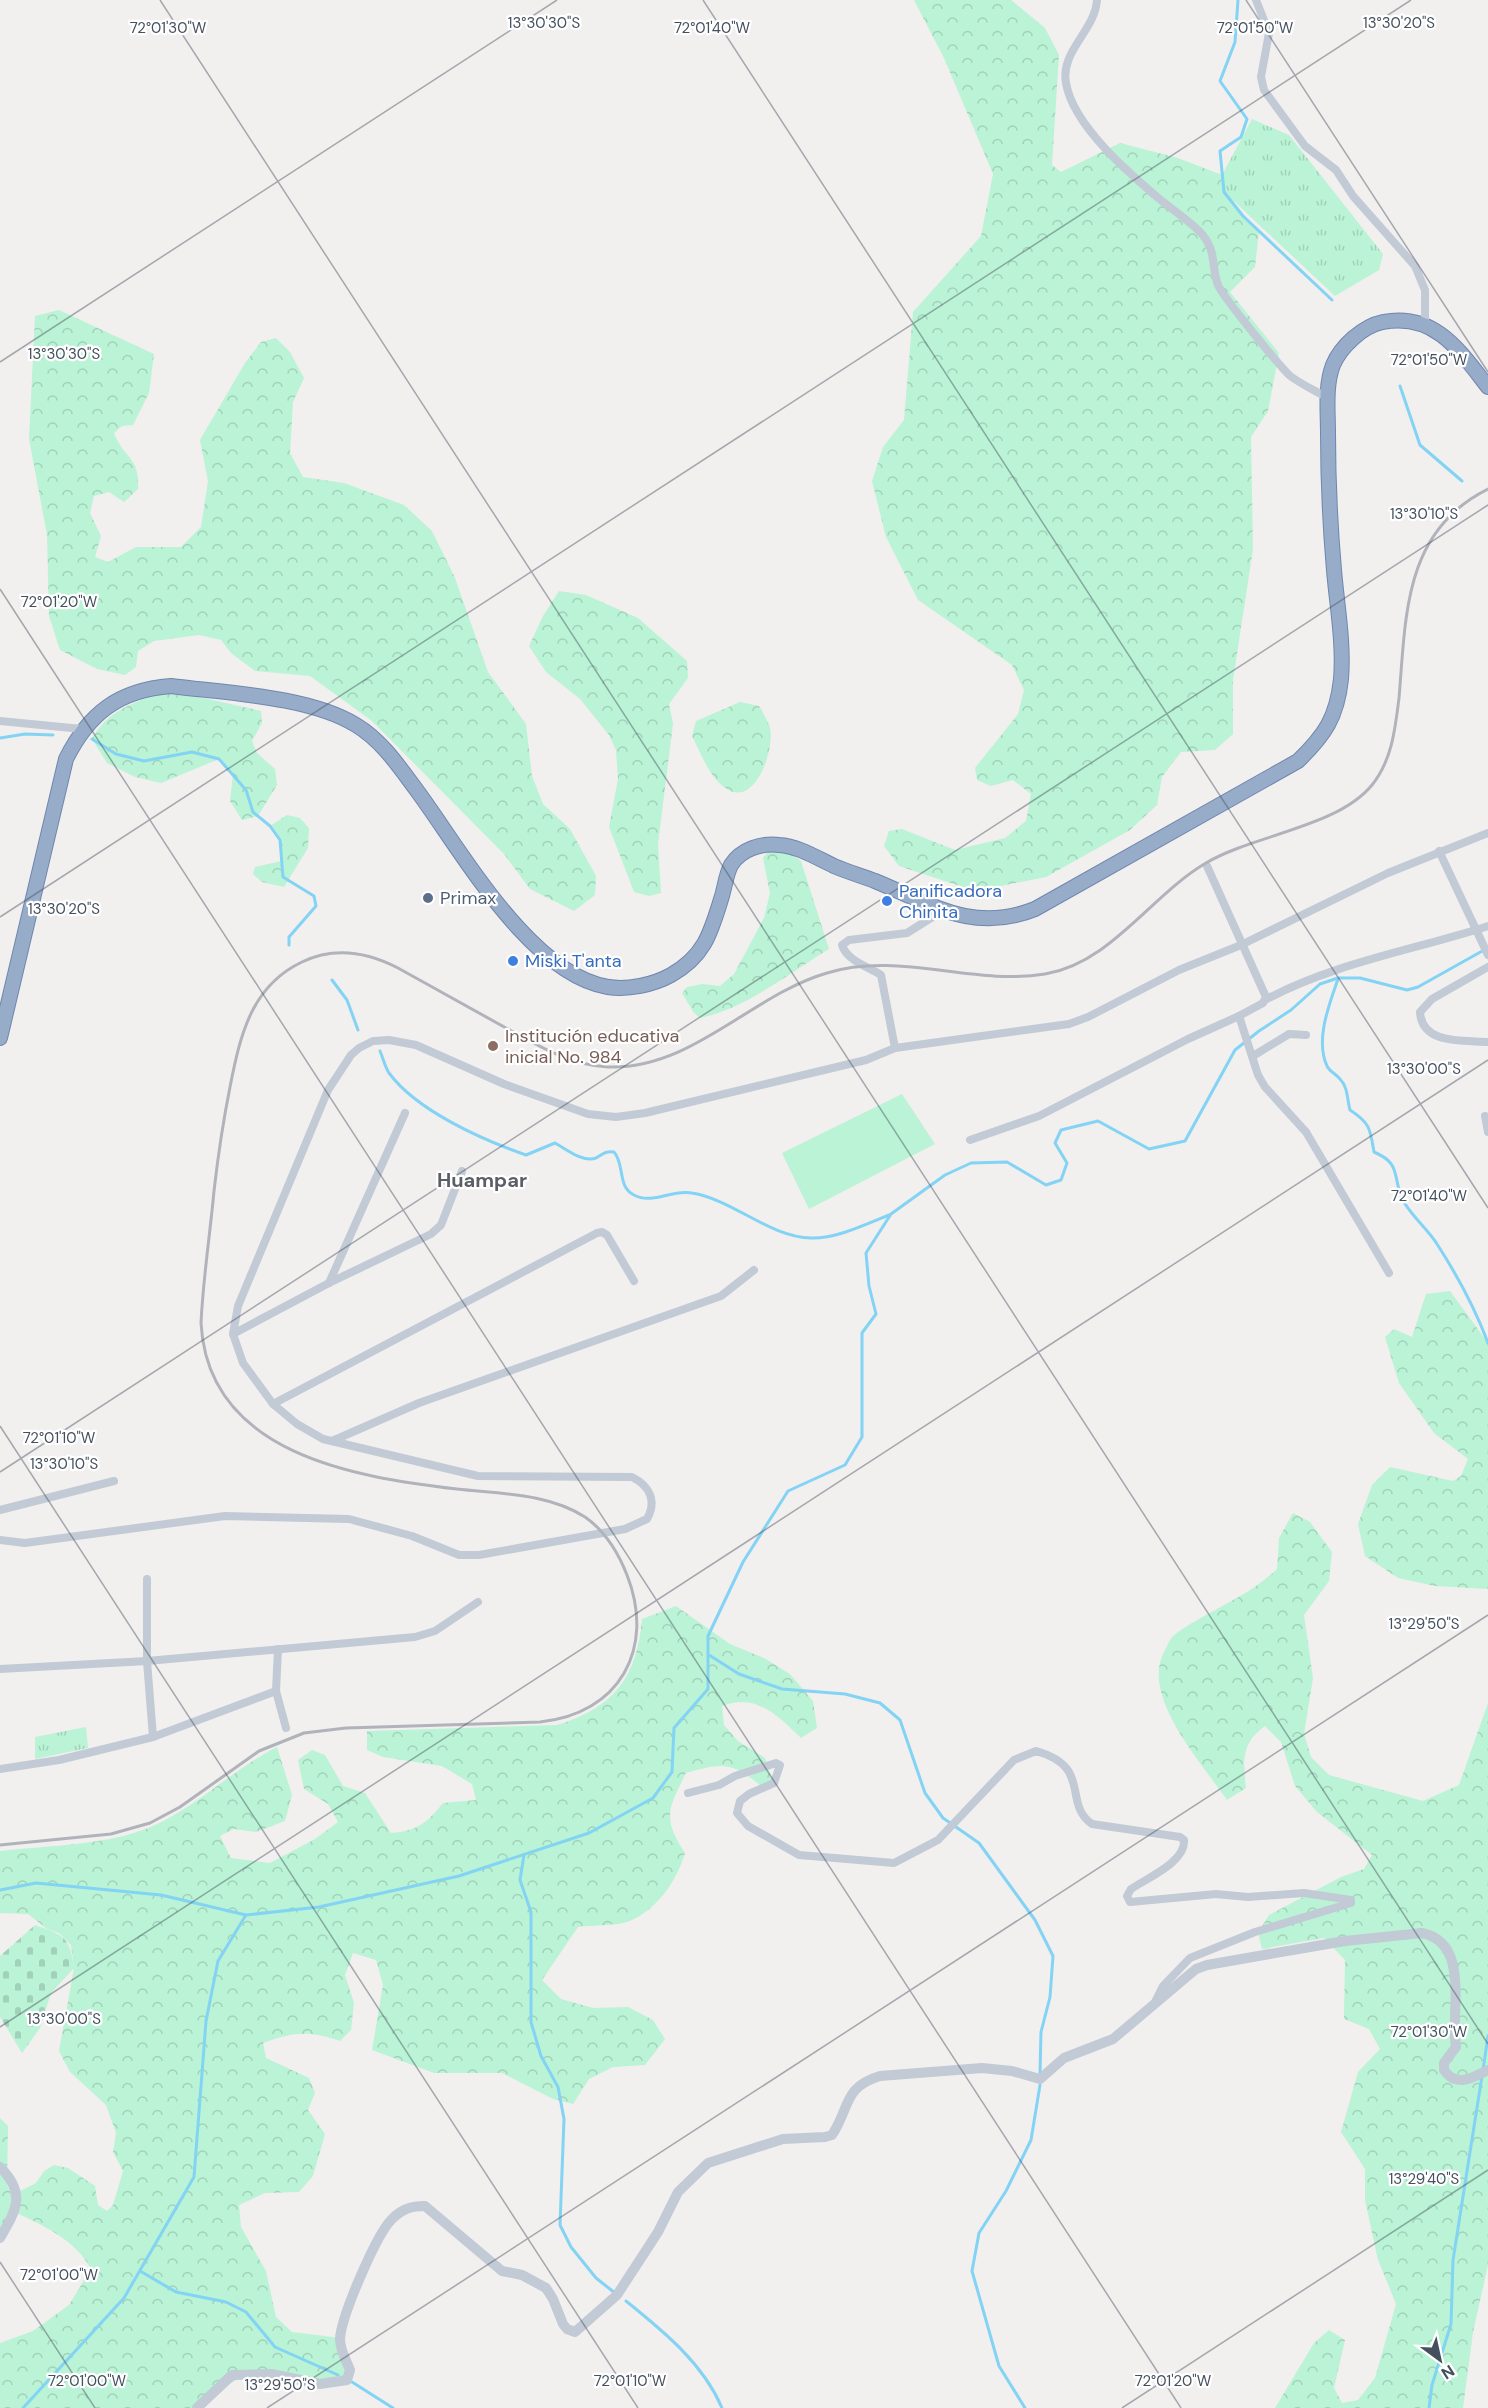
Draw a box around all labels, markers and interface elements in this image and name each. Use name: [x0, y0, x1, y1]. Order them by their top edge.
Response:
text: 13°30'30"S: [508, 13, 580, 33]
text: 13°30'20"S: [1363, 13, 1435, 33]
text: 72°01'30"W: [130, 18, 207, 38]
text: 72°01'40"W: [674, 18, 751, 38]
text: 72°01'50"W: [1217, 18, 1294, 38]
text: 13°30'30"S: [28, 344, 100, 364]
text: 72°01'50"W: [1391, 350, 1468, 370]
text: 13°30'10"S: [1390, 504, 1458, 524]
text: 72°01'20"W: [21, 592, 98, 612]
place label: Panificadora Chinita: [899, 879, 1002, 924]
place label: Primax: [440, 886, 496, 910]
marker: Primax: [421, 891, 435, 905]
marker: Panificadora Chinita: [880, 894, 894, 908]
text: 13°30'20"S: [28, 899, 100, 919]
place label: Miski T'anta: [525, 949, 622, 973]
marker: Miski T'anta: [506, 954, 520, 968]
place label: Institución educativa inicial No. 984: [505, 1024, 679, 1069]
marker: Institución educativa inicial No. 984: [486, 1039, 500, 1053]
text: 13°30'00"S: [1387, 1059, 1461, 1079]
district label: Huampar: [437, 1167, 527, 1193]
text: 72°01'40"W: [1391, 1186, 1468, 1206]
text: 72°01'10"W: [23, 1428, 96, 1448]
text: 13°30'10"S: [30, 1454, 98, 1474]
text: 13°29'50"S: [1388, 1614, 1460, 1634]
text: 13°30'00"S: [27, 2009, 101, 2029]
text: 72°01'30"W: [1391, 2022, 1468, 2042]
text: 13°29'40"S: [1389, 2169, 1460, 2189]
text: 72°01'00"W: [20, 2265, 99, 2285]
north arrow: [1410, 2330, 1470, 2390]
text: N: [1437, 2360, 1459, 2384]
text: 72°01'00"W: [48, 2371, 127, 2391]
text: 72°01'10"W: [594, 2371, 667, 2391]
text: 72°01'20"W: [1135, 2371, 1212, 2391]
text: 13°29'50"S: [244, 2375, 316, 2395]

